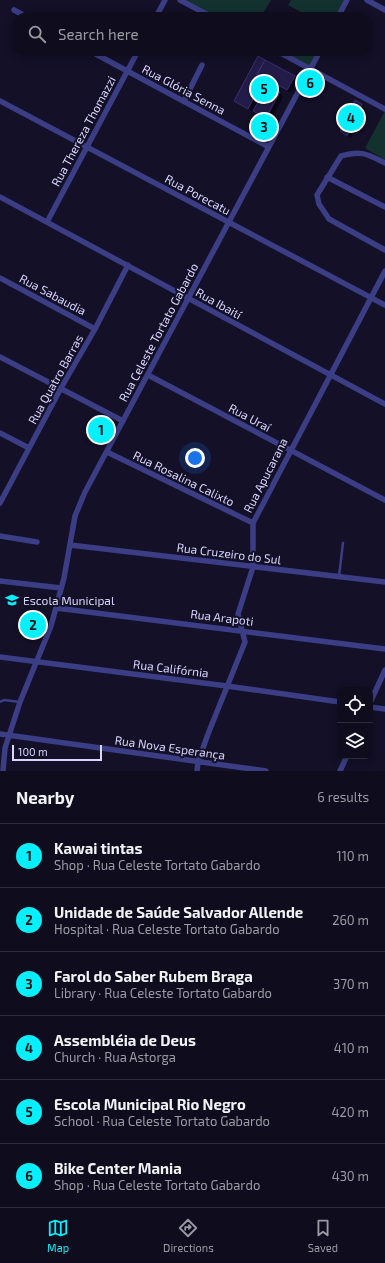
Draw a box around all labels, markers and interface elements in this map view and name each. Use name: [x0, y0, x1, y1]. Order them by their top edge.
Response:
search box: [12, 12, 373, 56]
icon: search: [26, 23, 48, 45]
text: Search here: [58, 25, 139, 43]
street label: Rua Glória Senna: [140, 61, 228, 117]
pin: 6: [297, 68, 323, 98]
street label: Rua Thereza Thomazzi: [48, 73, 118, 189]
pin: 5: [251, 74, 277, 104]
pin: 4: [338, 103, 364, 133]
pin: 3: [251, 112, 277, 142]
street label: Rua Porecatu: [163, 171, 233, 217]
street label: Rua Celeste Tortato Gabardo: [115, 260, 201, 404]
street label: Rua Sabaudia: [17, 271, 89, 317]
street label: Rua Ibaití: [193, 285, 245, 322]
street label: Rua Quatro Barras: [25, 332, 86, 427]
street label: Rua Uraí: [226, 400, 274, 434]
pin: 1: [88, 415, 114, 445]
street label: Rua Apucarana: [240, 435, 290, 515]
street label: Rua Rosalina Calixto: [131, 447, 237, 509]
your location: [185, 448, 205, 468]
street label: Rua Cruzeiro do Sul: [176, 540, 282, 566]
school or university icon: Escola Municipal: [4, 592, 20, 608]
place label: Escola Municipal: [23, 593, 115, 607]
street label: Rua Arapoti: [190, 606, 254, 628]
pin: 2: [20, 610, 46, 640]
street label: Rua Califórnia: [132, 656, 210, 680]
map controls: [337, 687, 373, 759]
button: locate: [337, 687, 373, 723]
button: layers: [337, 723, 373, 759]
street label: Rua Nova Esperança: [114, 732, 226, 763]
scale bar: [12, 743, 102, 762]
text: 100 m: [18, 745, 48, 758]
text: Nearby: [16, 787, 74, 807]
text: 6 results: [317, 789, 369, 805]
text: Kawai tintas: [54, 839, 142, 857]
text: 1: [26, 848, 32, 864]
text: 110 m: [337, 848, 369, 864]
text: Shop · Rua Celeste Tortato Gabardo: [54, 857, 260, 873]
text: Unidade de Saúde Salvador Allende: [54, 903, 303, 921]
text: 2: [25, 912, 33, 928]
text: 260 m: [332, 912, 369, 928]
text: Hospital · Rua Celeste Tortato Gabardo: [54, 921, 280, 937]
text: Farol do Saber Rubem Braga: [54, 967, 253, 985]
text: 3: [25, 976, 33, 992]
text: 370 m: [333, 976, 369, 992]
text: Library · Rua Celeste Tortato Gabardo: [54, 985, 272, 1001]
text: Assembléia de Deus: [54, 1031, 196, 1049]
text: 4: [25, 1040, 33, 1056]
text: 410 m: [334, 1040, 369, 1056]
text: Church · Rua Astorga: [54, 1049, 176, 1065]
text: Escola Municipal Rio Negro: [54, 1095, 246, 1113]
text: 5: [25, 1104, 33, 1120]
text: 420 m: [332, 1104, 369, 1120]
text: School · Rua Celeste Tortato Gabardo: [54, 1113, 270, 1129]
text: Bike Center Mania: [54, 1159, 182, 1177]
text: 6: [25, 1168, 33, 1184]
text: 430 m: [332, 1168, 369, 1184]
text: Shop · Rua Celeste Tortato Gabardo: [54, 1177, 260, 1193]
tab: Map: [47, 1217, 69, 1254]
tab: Directions: [163, 1217, 214, 1254]
tab: Saved: [308, 1217, 338, 1254]

